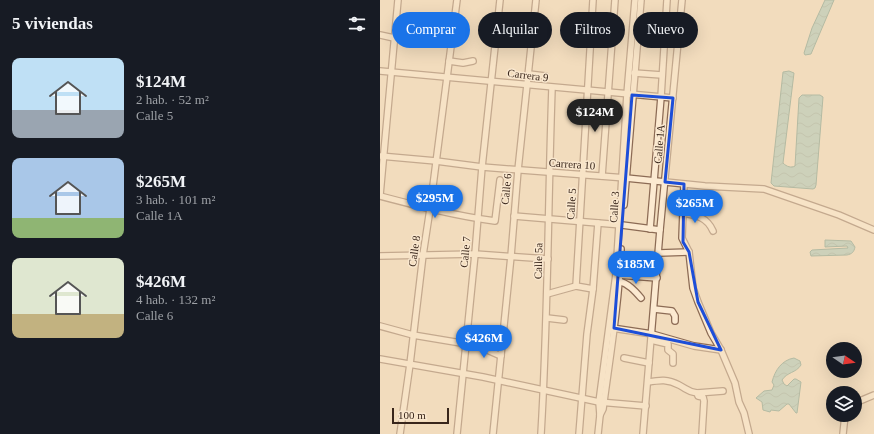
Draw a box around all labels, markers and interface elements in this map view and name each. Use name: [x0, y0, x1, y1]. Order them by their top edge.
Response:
chip: Comprar: [392, 12, 470, 48]
chip: Alquilar: [478, 12, 552, 48]
chip: Filtros: [560, 12, 625, 48]
chip: Nuevo: [633, 12, 698, 48]
icon: filters: [346, 13, 368, 35]
text: 5 viviendas: [12, 14, 93, 33]
street label: Carrera 9: [507, 67, 550, 84]
text: $124M: [136, 72, 186, 91]
icon: home: [44, 74, 92, 122]
text: 2 hab. · 52 m²: [136, 92, 209, 107]
pin: $124M: [567, 99, 623, 133]
text: $124M: [576, 104, 614, 119]
text: Calle 5: [136, 108, 173, 123]
street label: Calle 1A: [651, 124, 667, 164]
street label: Carrera 10: [548, 156, 596, 172]
text: $265M: [136, 172, 186, 191]
street label: Calle 6: [499, 172, 513, 205]
icon: home: [44, 174, 92, 222]
pin: $295M: [407, 185, 463, 219]
street label: Calle 5: [564, 187, 578, 220]
text: $295M: [416, 190, 454, 205]
street label: Calle 3: [607, 190, 621, 223]
pin: $265M: [667, 190, 723, 224]
text: 3 hab. · 101 m²: [136, 192, 215, 207]
text: $265M: [676, 195, 714, 210]
text: Calle 1A: [136, 208, 183, 223]
street label: Calle 8: [406, 234, 422, 267]
street label: Calle 7: [458, 235, 472, 268]
street label: Calle 5a: [532, 243, 544, 279]
pin: $185M: [608, 251, 664, 285]
text: $185M: [617, 256, 655, 271]
text: $426M: [136, 272, 186, 291]
icon: home: [44, 274, 92, 322]
text: 4 hab. · 132 m²: [136, 292, 215, 307]
text: Calle 6: [136, 308, 173, 323]
pin: $426M: [456, 325, 512, 359]
text: $426M: [465, 330, 503, 345]
north arrow: [826, 342, 862, 378]
map controls: [826, 342, 862, 422]
button: layers: [826, 386, 862, 422]
scale bar: [392, 406, 449, 425]
text: 100 m: [398, 409, 426, 421]

